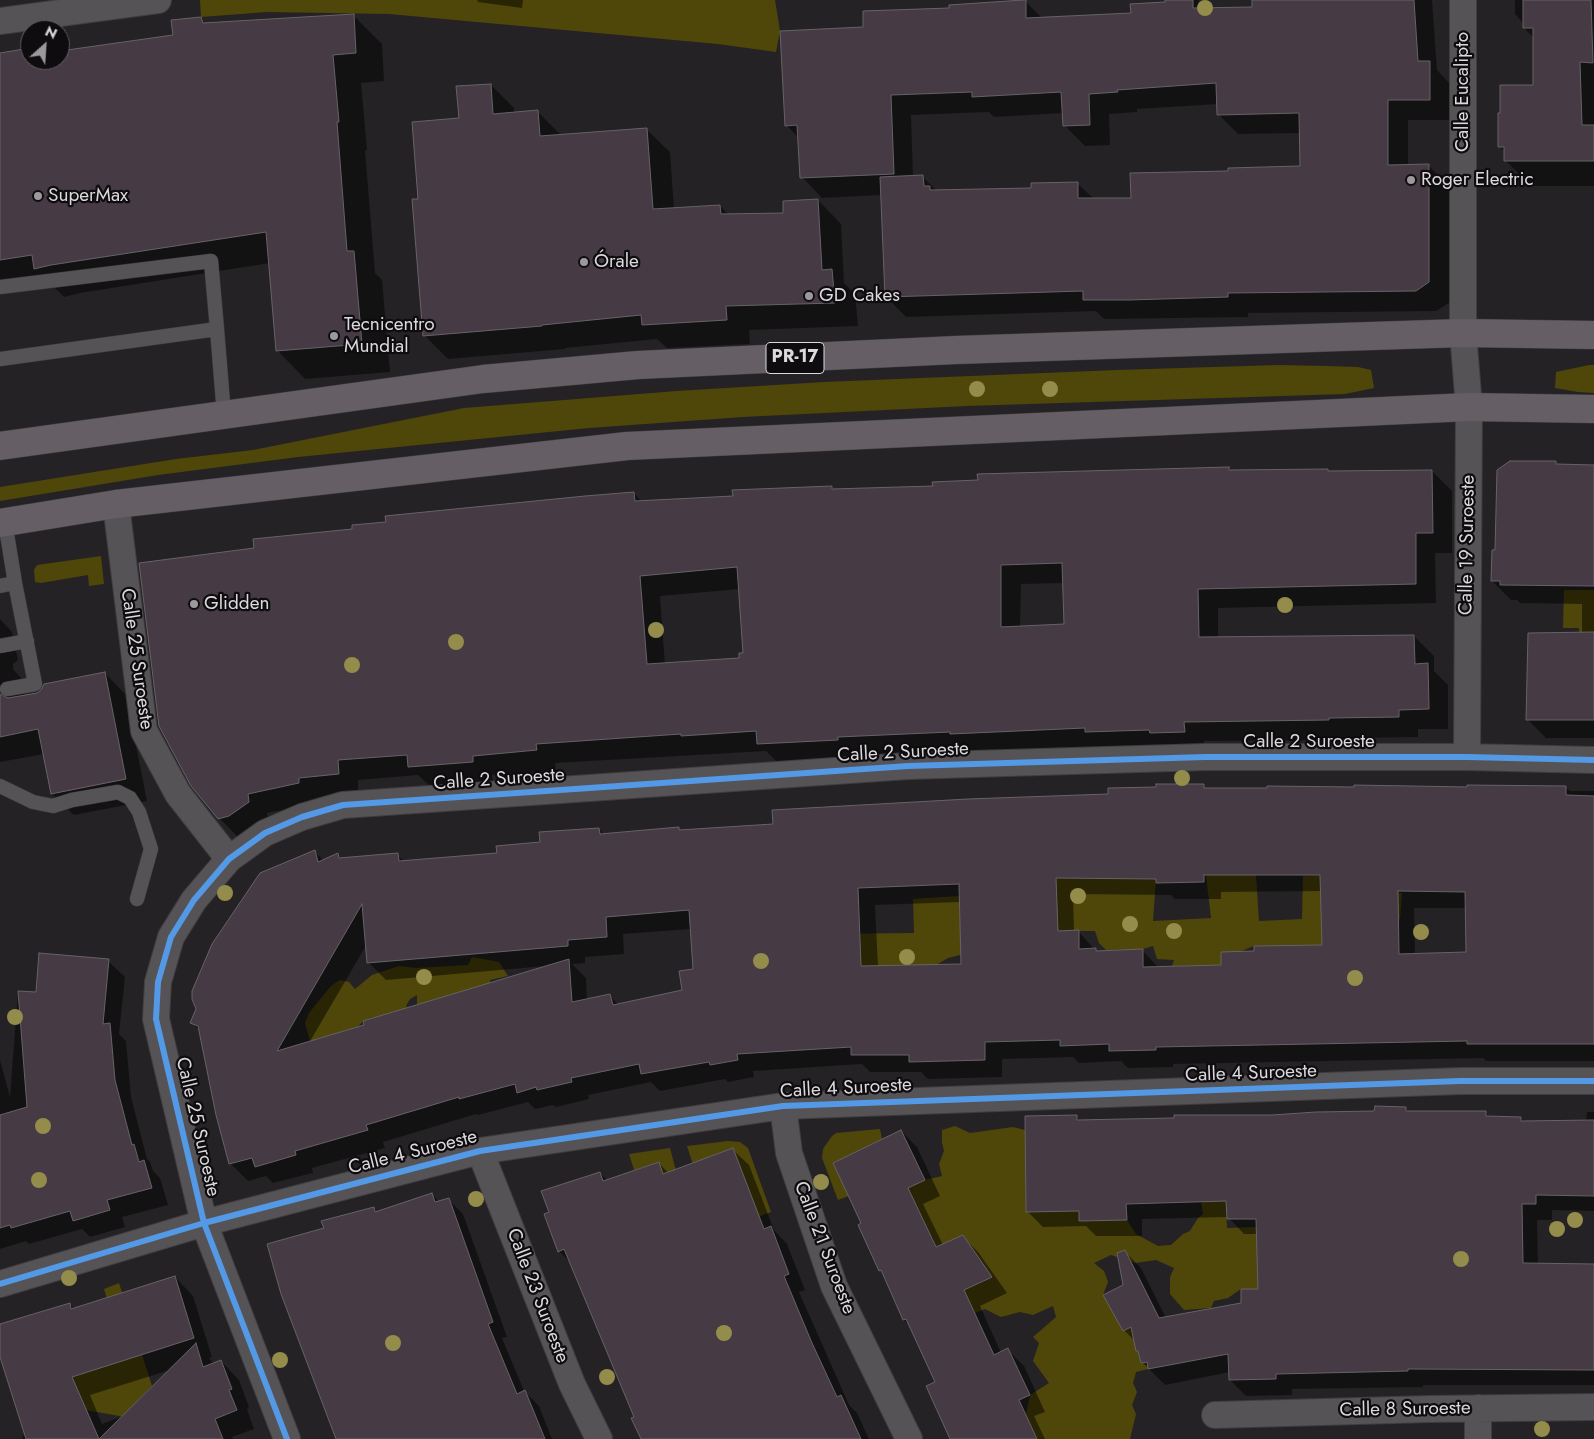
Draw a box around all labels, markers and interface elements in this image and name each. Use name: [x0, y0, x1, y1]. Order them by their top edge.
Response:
north arrow: [20, 20, 70, 70]
text: N: [42, 21, 61, 44]
street label: Calle Eucalipto: [1452, 32, 1474, 152]
place label: Roger Electric: [1421, 169, 1534, 191]
marker: Roger Electric: [1405, 174, 1417, 186]
place label: SuperMax: [48, 185, 128, 207]
marker: SuperMax: [32, 190, 44, 202]
place label: Órale: [594, 251, 639, 273]
marker: Órale: [578, 256, 590, 268]
place label: GD Cakes: [819, 285, 900, 307]
marker: GD Cakes: [803, 290, 815, 302]
place label: Tecnicentro Mundial: [344, 314, 435, 358]
marker: Tecnicentro Mundial: [328, 330, 340, 342]
road number: PR-17: [766, 342, 824, 373]
street label: Calle 19 Suroeste: [1455, 475, 1481, 615]
street label: Calle 25 Suroeste: [115, 587, 157, 731]
place label: Glidden: [204, 593, 269, 615]
marker: Glidden: [188, 598, 200, 610]
street label: Calle 2 Suroeste: [1243, 731, 1375, 753]
street label: Calle 2 Suroeste: [837, 738, 969, 768]
street label: Calle 2 Suroeste: [433, 764, 565, 796]
street label: Calle 25 Suroeste: [170, 1055, 224, 1199]
street label: Calle 4 Suroeste: [1185, 1060, 1317, 1088]
street label: Calle 4 Suroeste: [780, 1074, 912, 1104]
street label: Calle 4 Suroeste: [346, 1126, 480, 1180]
street label: Calle 21 Suroeste: [788, 1178, 860, 1318]
street label: Calle 23 Suroeste: [501, 1226, 573, 1366]
street label: Calle 8 Suroeste: [1339, 1397, 1471, 1423]

